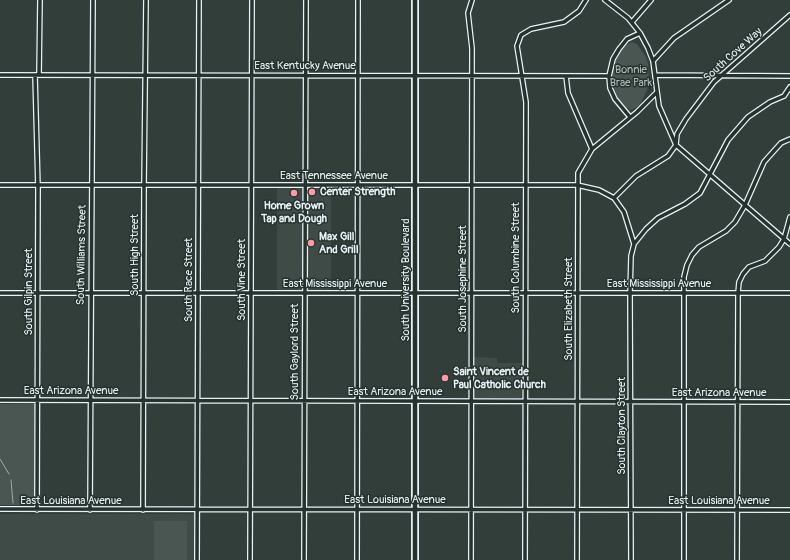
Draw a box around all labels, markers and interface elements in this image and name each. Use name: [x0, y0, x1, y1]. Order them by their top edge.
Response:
street label: South Cove Way: [701, 25, 765, 85]
street label: East Kentucky Avenue: [254, 59, 356, 73]
park label: Bonnie Brae Park: [610, 63, 652, 89]
street label: East Tennessee Avenue: [280, 169, 388, 183]
place label: Center Strength: [320, 185, 395, 199]
marker: Center Strength: [307, 187, 317, 197]
marker: Home Grown Tap and Dough: [289, 188, 299, 198]
place label: Home Grown Tap and Dough: [261, 199, 327, 225]
street label: South Columbine Street: [509, 202, 523, 314]
street label: South Williams Street: [75, 205, 89, 305]
street label: South High Street: [128, 214, 142, 296]
street label: South University Boulevard: [399, 218, 413, 342]
street label: South Josephine Street: [456, 225, 470, 333]
place label: Max Gill And Grill: [319, 230, 359, 256]
street label: South Race Street: [182, 238, 196, 322]
marker: Max Gill And Grill: [306, 238, 316, 248]
street label: South Vine Street: [235, 239, 249, 321]
street label: South Gilpin Street: [22, 248, 36, 336]
street label: South Elizabeth Street: [562, 257, 576, 361]
street label: East Mississippi Avenue: [283, 277, 387, 291]
street label: East Mississippi Avenue: [607, 277, 711, 291]
street label: South Gaylord Street: [288, 304, 302, 400]
place label: Saint Vincent de Paul Catholic Church: [453, 365, 546, 391]
marker: Saint Vincent de Paul Catholic Church: [440, 373, 450, 383]
street label: South Clayton Street: [615, 377, 629, 475]
street label: East Arizona Avenue: [24, 384, 118, 398]
street label: East Arizona Avenue: [348, 385, 442, 399]
street label: East Arizona Avenue: [672, 386, 766, 400]
street label: East Louisiana Avenue: [344, 493, 446, 507]
street label: East Louisiana Avenue: [20, 494, 122, 508]
street label: East Louisiana Avenue: [668, 494, 770, 508]

